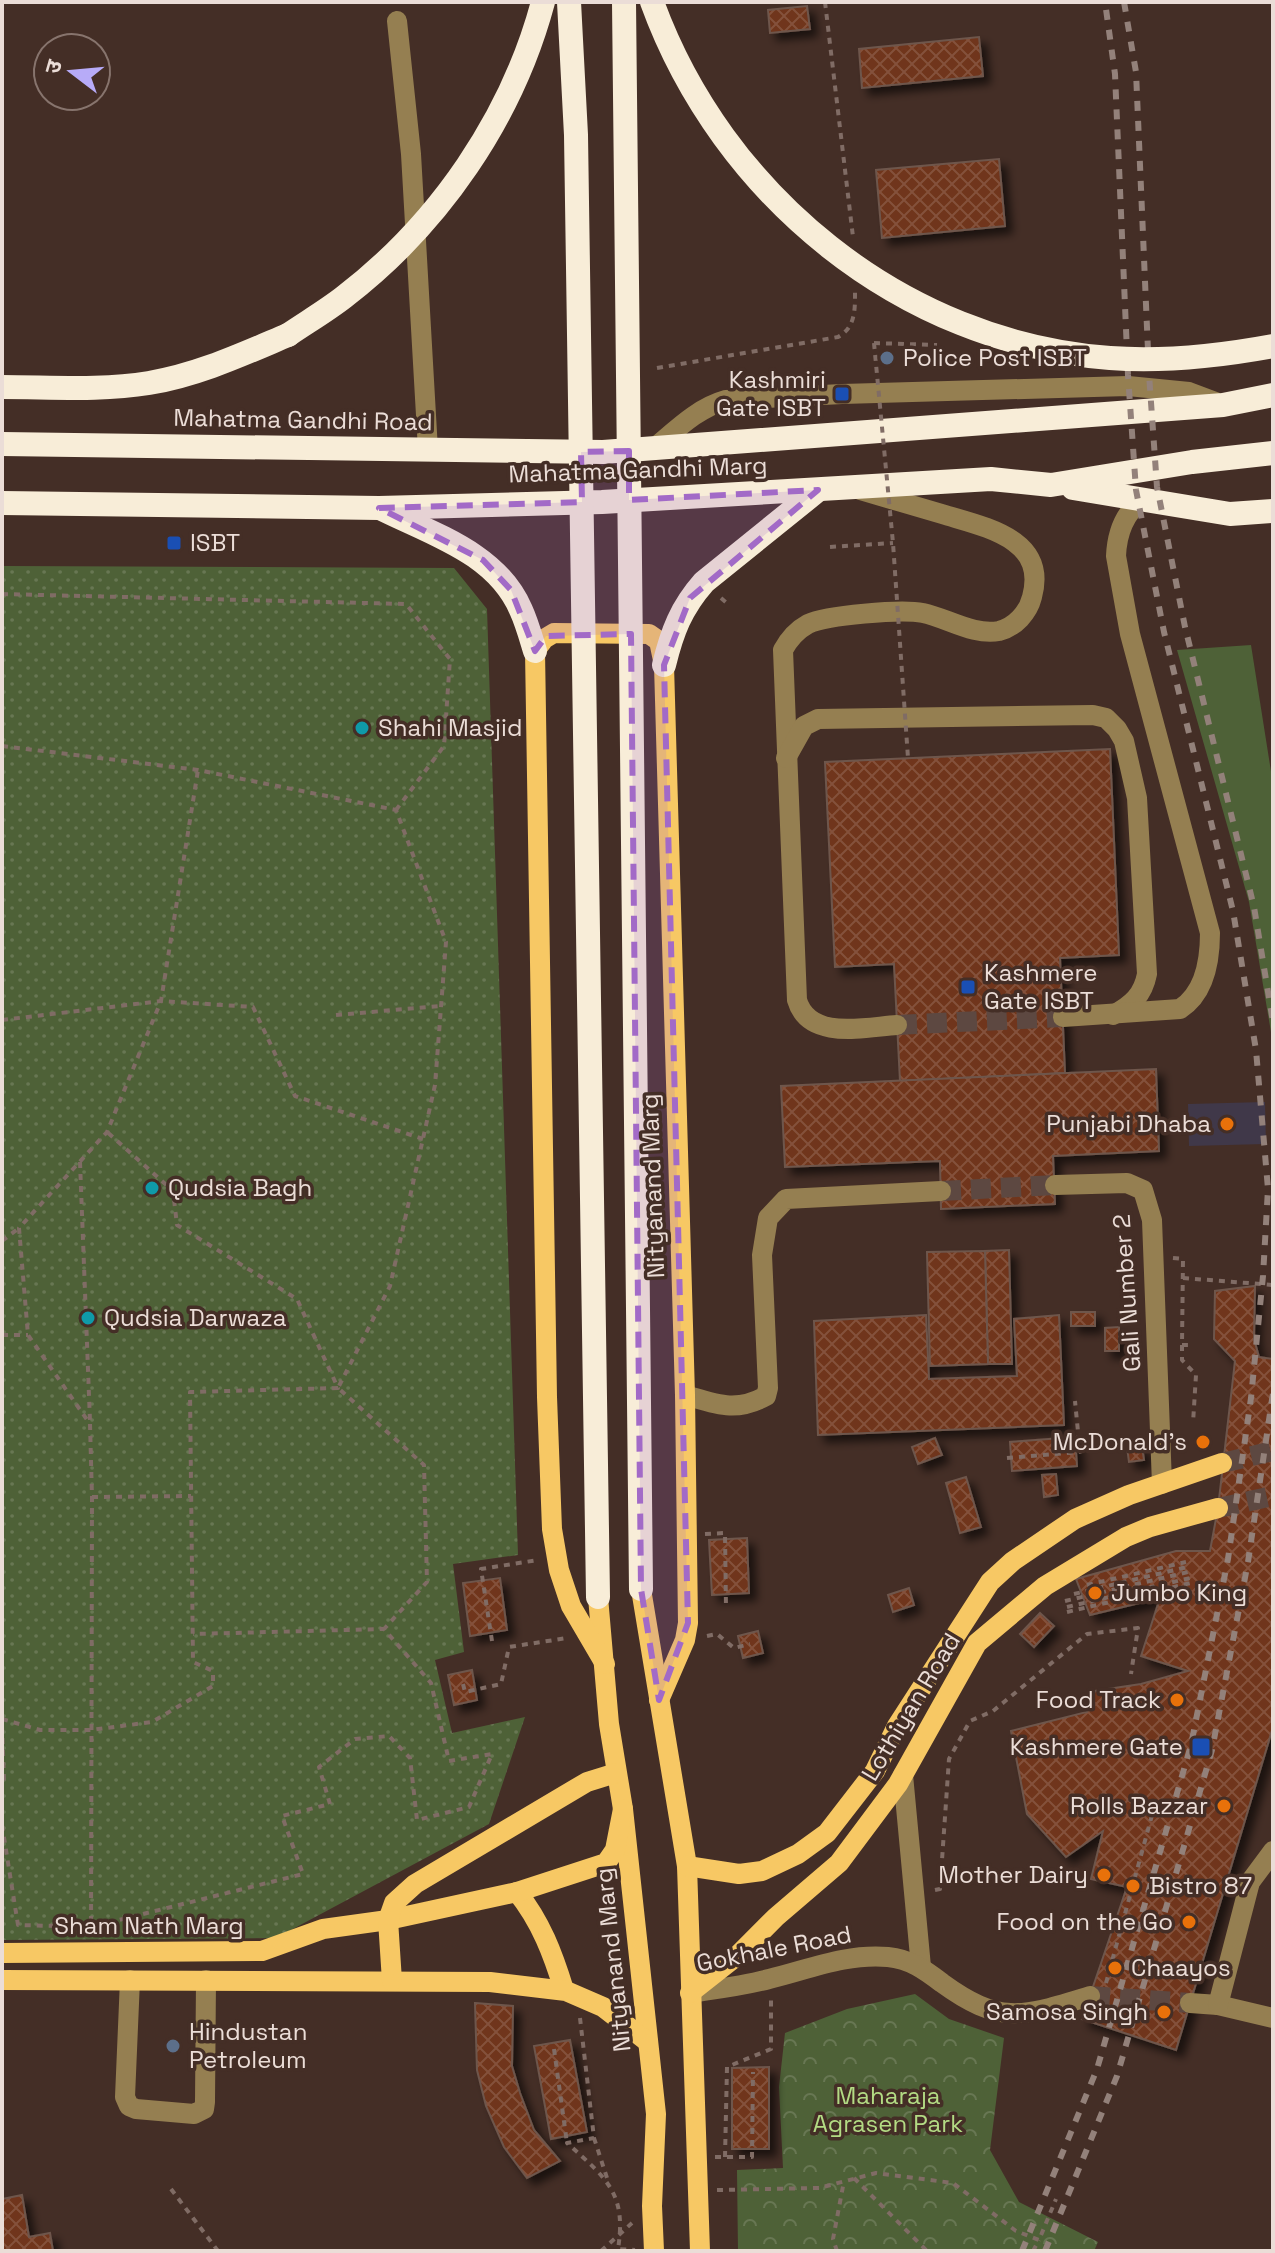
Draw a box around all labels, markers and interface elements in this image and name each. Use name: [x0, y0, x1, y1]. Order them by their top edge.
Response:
north arrow: [32, 32, 112, 112]
text: उ: [38, 55, 68, 77]
place label: Police Post ISBT: [903, 342, 1087, 373]
marker: Police Post ISBT: [878, 349, 896, 367]
place label: Kashmiri Gate ISBT: [716, 364, 826, 423]
marker: Kashmiri Gate ISBT: [833, 385, 851, 403]
street label: Mahatma Gandhi Road: [173, 402, 433, 437]
street label: Mahatma Gandhi Marg: [508, 449, 768, 490]
place label: ISBT: [190, 527, 240, 558]
marker: ISBT: [165, 534, 183, 552]
place label: Shahi Masjid: [378, 712, 522, 743]
marker: Shahi Masjid: [353, 719, 371, 737]
place label: Kashmere Gate ISBT: [984, 957, 1097, 1016]
marker: Kashmere Gate ISBT: [959, 978, 977, 996]
street label: Nityanand Marg: [634, 1093, 671, 1279]
place label: Punjabi Dhaba: [1046, 1108, 1211, 1139]
marker: Punjabi Dhaba: [1218, 1115, 1236, 1133]
place label: Qudsia Bagh: [168, 1172, 312, 1203]
marker: Qudsia Bagh: [143, 1179, 161, 1197]
street label: Gali Number 2: [1106, 1213, 1147, 1373]
place label: Qudsia Darwaza: [104, 1302, 287, 1333]
marker: Qudsia Darwaza: [79, 1309, 97, 1327]
place label: McDonald's: [1053, 1426, 1187, 1457]
marker: McDonald's: [1194, 1433, 1212, 1451]
place label: Jumbo King: [1111, 1577, 1247, 1608]
marker: Jumbo King: [1086, 1584, 1104, 1602]
street label: Lothiyan Road: [854, 1627, 967, 1786]
place label: Food Track: [1036, 1684, 1161, 1715]
marker: Food Track: [1168, 1691, 1186, 1709]
place label: Kashmere Gate: [1010, 1731, 1183, 1762]
marker: Kashmere Gate: [1190, 1736, 1212, 1758]
place label: Rolls Bazzar: [1070, 1790, 1208, 1821]
marker: Rolls Bazzar: [1215, 1797, 1233, 1815]
place label: Mother Dairy: [938, 1859, 1088, 1890]
marker: Mother Dairy: [1095, 1866, 1113, 1884]
street label: Nityanand Marg: [587, 1867, 638, 2054]
place label: Bistro 87: [1149, 1870, 1252, 1901]
marker: Bistro 87: [1124, 1877, 1142, 1895]
place label: Food on the Go: [996, 1906, 1173, 1937]
street label: Sham Nath Marg: [54, 1910, 244, 1941]
marker: Food on the Go: [1180, 1913, 1198, 1931]
street label: Gokhale Road: [694, 1918, 854, 1979]
place label: Chaayos: [1131, 1952, 1231, 1983]
marker: Chaayos: [1106, 1959, 1124, 1977]
place label: Samosa Singh: [986, 1996, 1148, 2027]
marker: Samosa Singh: [1155, 2003, 1173, 2021]
place label: Hindustan Petroleum: [189, 2016, 307, 2075]
marker: Hindustan Petroleum: [164, 2037, 182, 2055]
park label: Maharaja Agrasen Park: [813, 2080, 963, 2139]

